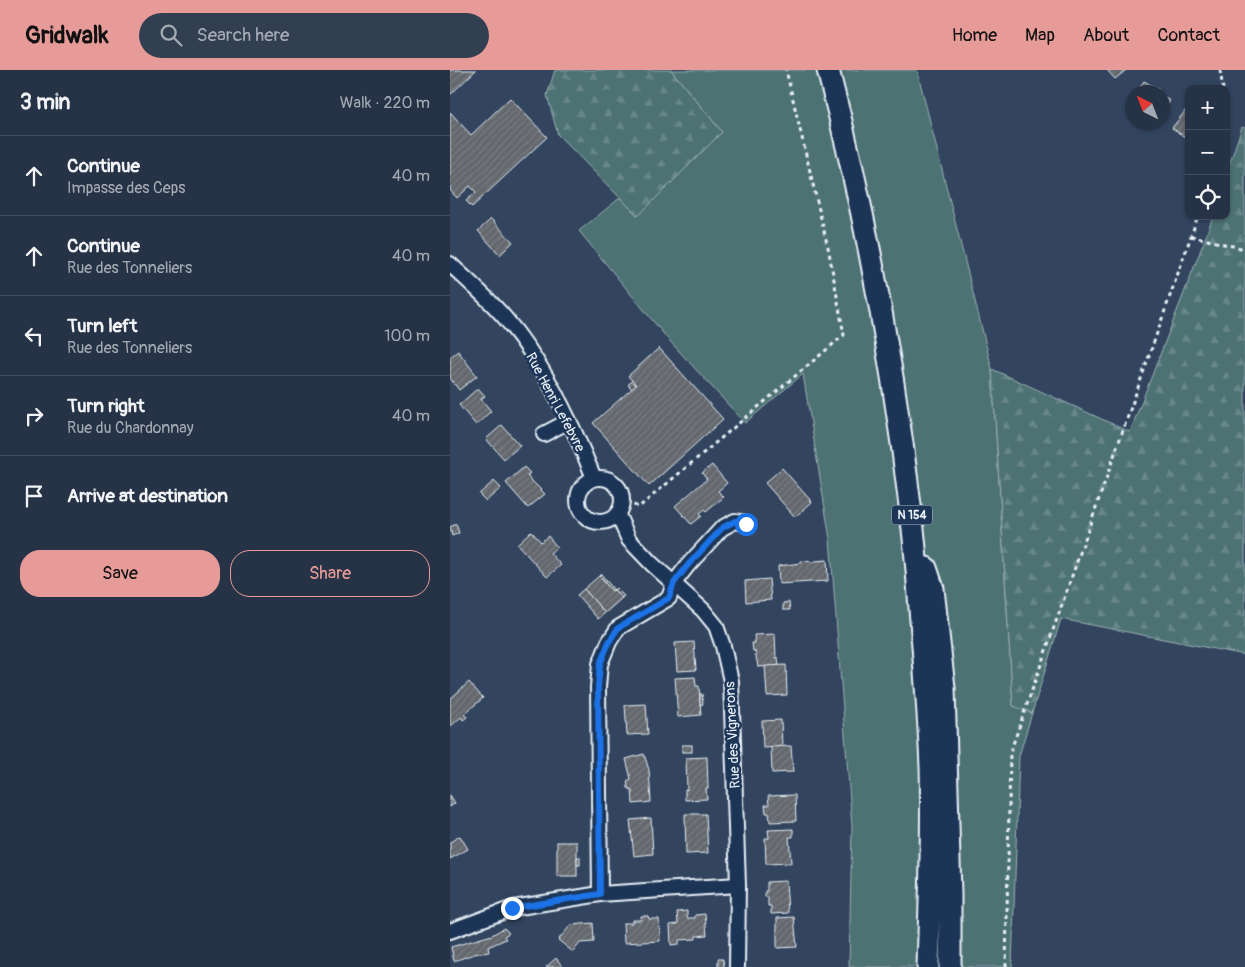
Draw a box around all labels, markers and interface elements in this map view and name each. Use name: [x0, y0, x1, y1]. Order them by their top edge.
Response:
search box: [139, 13, 489, 58]
text: Gridwalk: [25, 21, 109, 50]
icon: search: [157, 21, 185, 49]
text: Search here: [197, 23, 289, 47]
text: Home: [952, 24, 997, 47]
text: Map: [1025, 24, 1055, 47]
text: About: [1083, 24, 1129, 47]
text: Contact: [1157, 24, 1220, 47]
north arrow: [1125, 85, 1170, 130]
map controls: [1185, 85, 1230, 220]
button: +: [1185, 85, 1230, 130]
text: 3 min: [20, 89, 70, 116]
text: Walk · 220 m: [340, 93, 430, 113]
button: −: [1185, 130, 1230, 175]
text: Continue: [67, 154, 140, 178]
icon: ahead: [20, 162, 48, 190]
text: 40 m: [392, 166, 430, 186]
button: locate: [1185, 175, 1230, 220]
text: Impasse des Ceps: [67, 178, 185, 198]
text: Continue: [67, 234, 140, 258]
icon: ahead: [20, 242, 48, 270]
text: 40 m: [392, 246, 430, 266]
text: Rue des Tonneliers: [67, 258, 192, 278]
text: Turn left: [67, 314, 137, 338]
icon: left: [20, 322, 48, 350]
text: 100 m: [384, 326, 430, 346]
text: Rue des Tonneliers: [67, 338, 192, 358]
street label: Rue Henri Lefebvre: [522, 350, 589, 455]
text: Turn right: [67, 394, 145, 418]
icon: right: [20, 402, 48, 430]
text: 40 m: [392, 406, 430, 426]
text: Rue du Chardonnay: [67, 418, 194, 438]
icon: arrive: [20, 482, 48, 510]
text: Arrive at destination: [67, 484, 228, 508]
road number: N 154: [892, 506, 932, 524]
route start: [735, 513, 758, 536]
button: Save: [20, 550, 220, 597]
button: Share: [230, 550, 430, 597]
street label: Rue des Vignerons: [721, 680, 744, 789]
route end: [501, 897, 524, 920]

